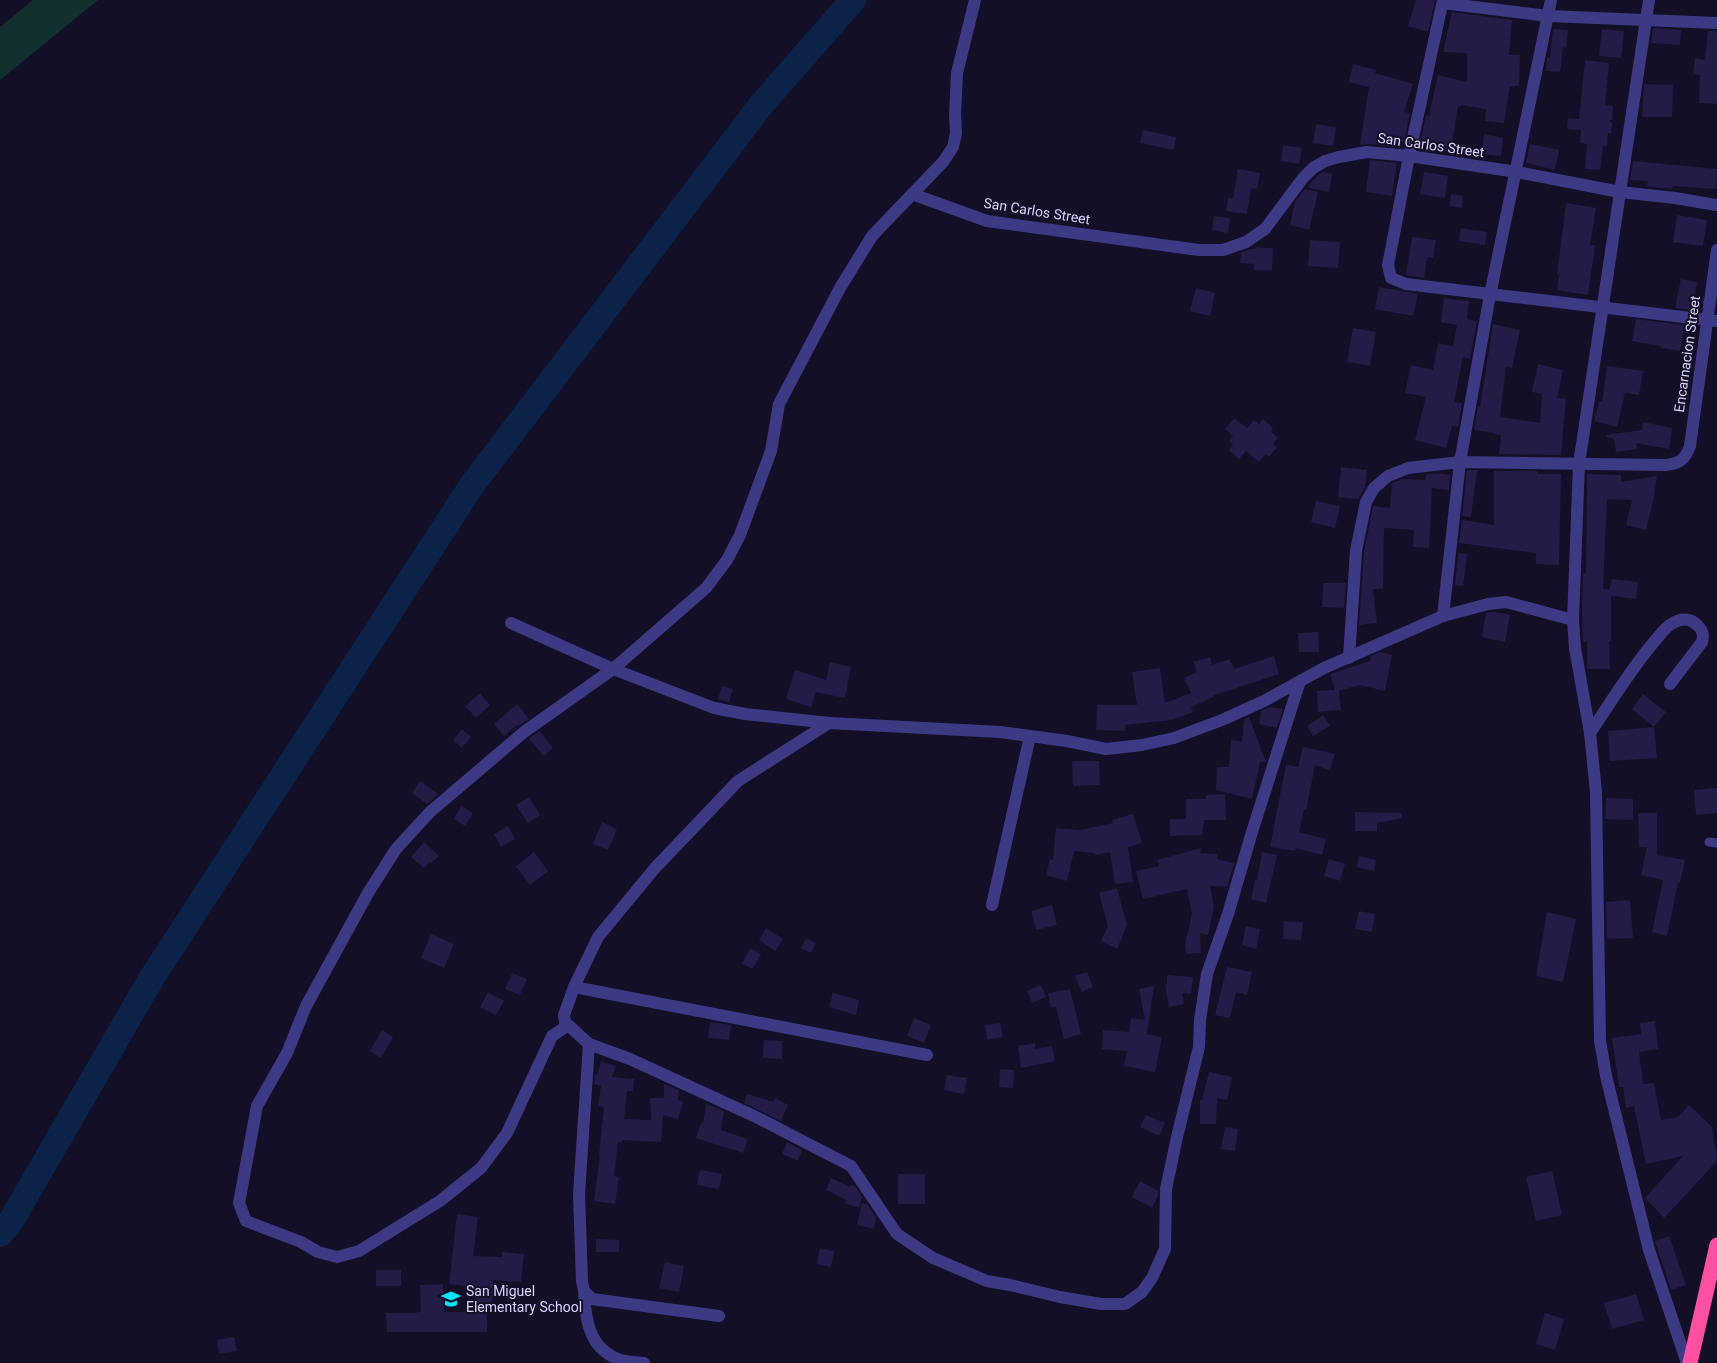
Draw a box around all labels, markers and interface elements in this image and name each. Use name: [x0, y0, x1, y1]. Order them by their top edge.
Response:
street label: San Carlos Street: [1377, 130, 1486, 160]
street label: San Carlos Street: [983, 195, 1092, 227]
street label: Encarnacion Street: [1671, 294, 1703, 413]
place label: San Miguel Elementary School: [466, 1283, 582, 1315]
school or university icon: San Miguel Elementary School: [440, 1288, 462, 1310]

